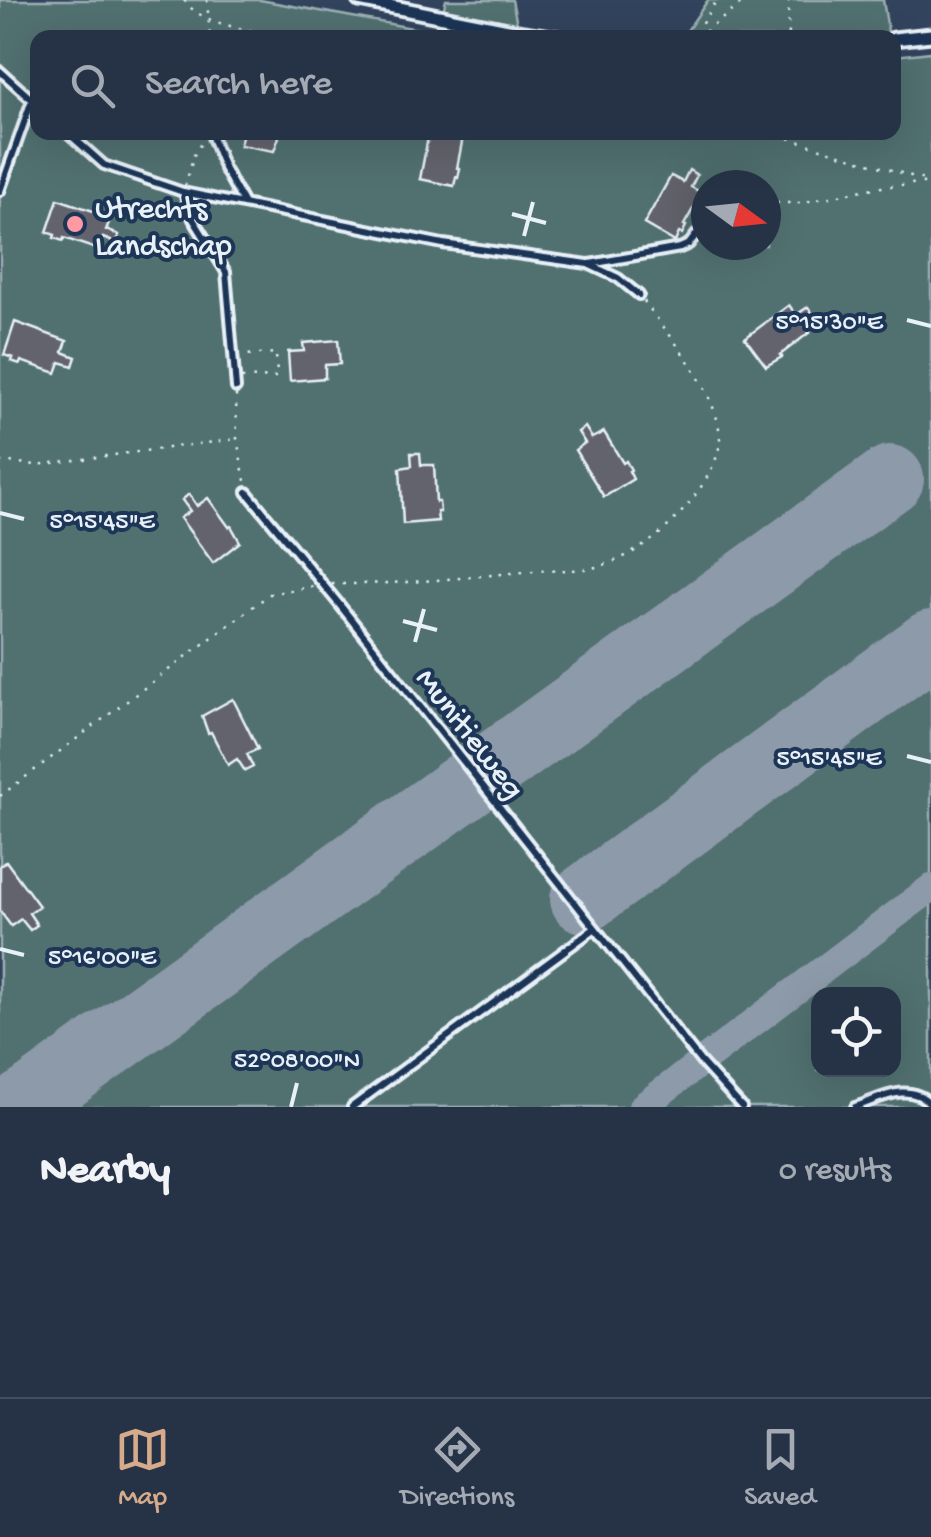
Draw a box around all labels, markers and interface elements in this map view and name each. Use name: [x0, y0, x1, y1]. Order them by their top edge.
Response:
search box: [30, 30, 901, 140]
icon: search: [65, 58, 120, 113]
text: Search here: [145, 63, 332, 107]
north arrow: [691, 170, 781, 260]
place label: Utrechts Landschap: [95, 192, 232, 267]
marker: Utrechts Landschap: [64, 213, 86, 235]
text: 5°15'30"E: [775, 310, 884, 339]
text: 5°15'45"E: [50, 509, 156, 538]
street label: Munitieweg: [405, 662, 531, 808]
text: 5°15'45"E: [777, 746, 883, 775]
text: 5°16'00"E: [48, 945, 157, 974]
map controls: [811, 987, 901, 1077]
button: locate: [811, 987, 901, 1077]
text: 52°08'00"N: [234, 1048, 360, 1077]
text: Nearby: [40, 1148, 170, 1197]
text: 0 results: [779, 1153, 891, 1191]
tab: Map: [115, 1422, 170, 1515]
tab: Directions: [400, 1422, 514, 1515]
tab: Saved: [744, 1422, 816, 1515]

